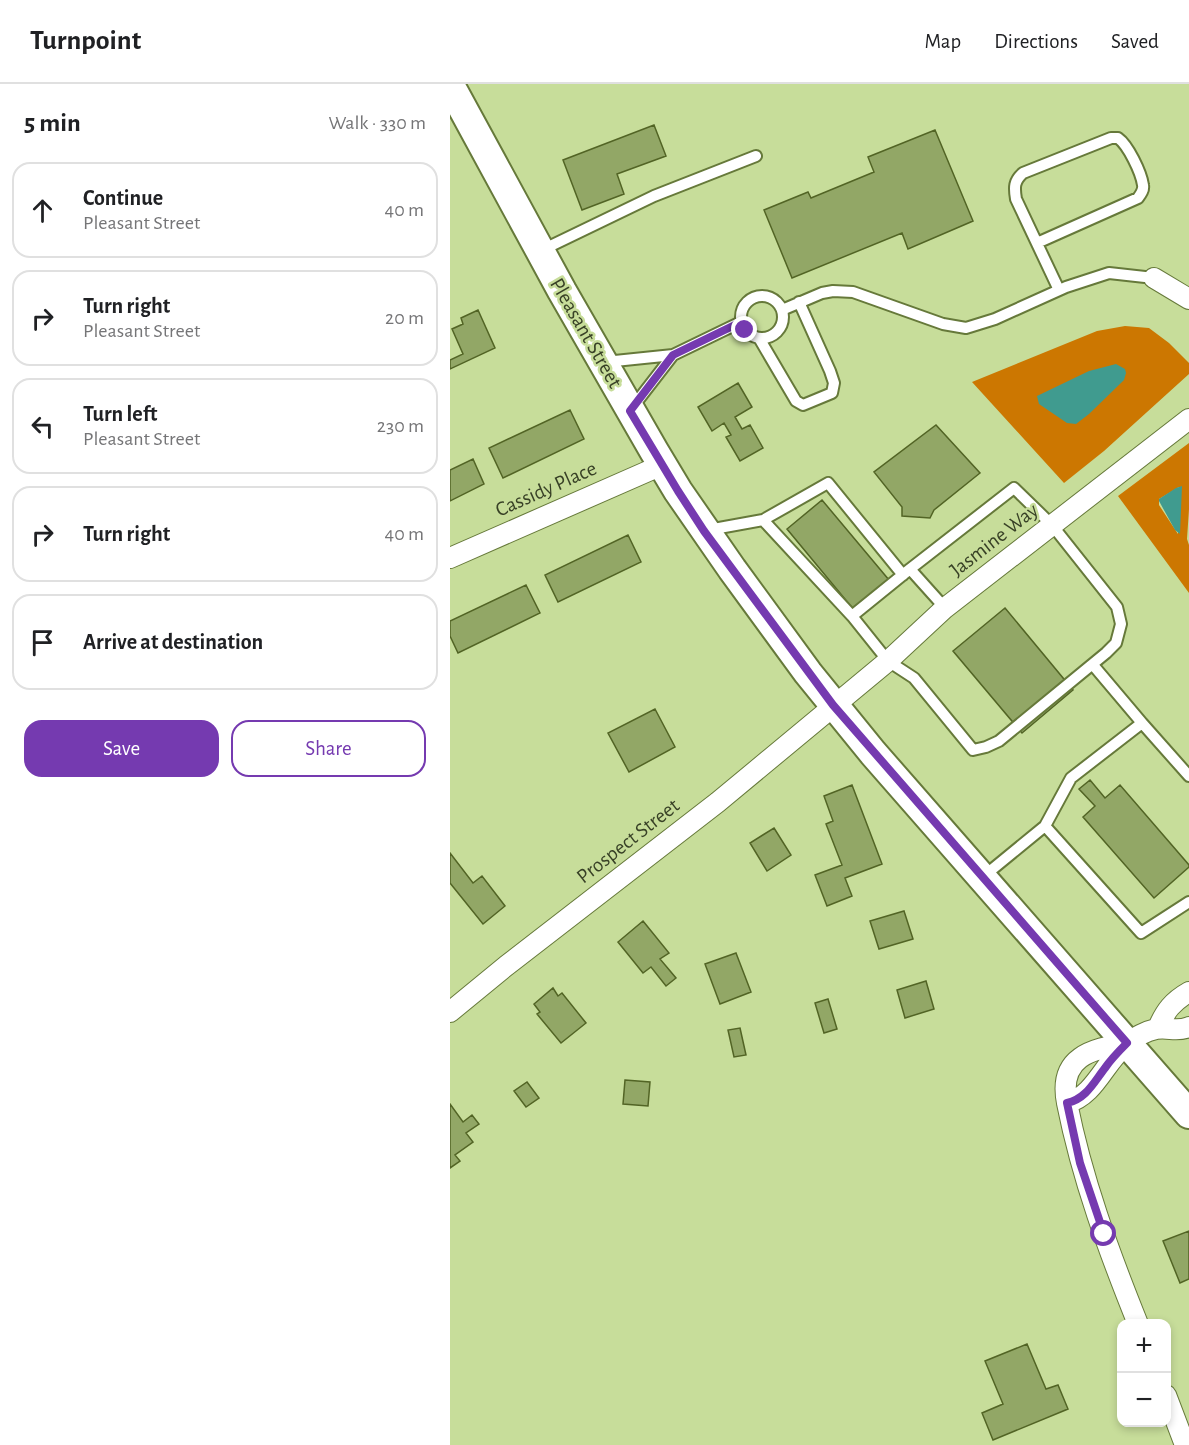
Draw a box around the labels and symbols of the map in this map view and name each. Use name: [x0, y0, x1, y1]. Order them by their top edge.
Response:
street label: Pleasant Street: [546, 274, 626, 392]
route end: [731, 316, 757, 342]
street label: Cassidy Place: [492, 457, 600, 521]
street label: Jasmine Way: [946, 499, 1042, 581]
street label: Prospect Street: [573, 795, 683, 887]
route start: [1090, 1220, 1116, 1246]

